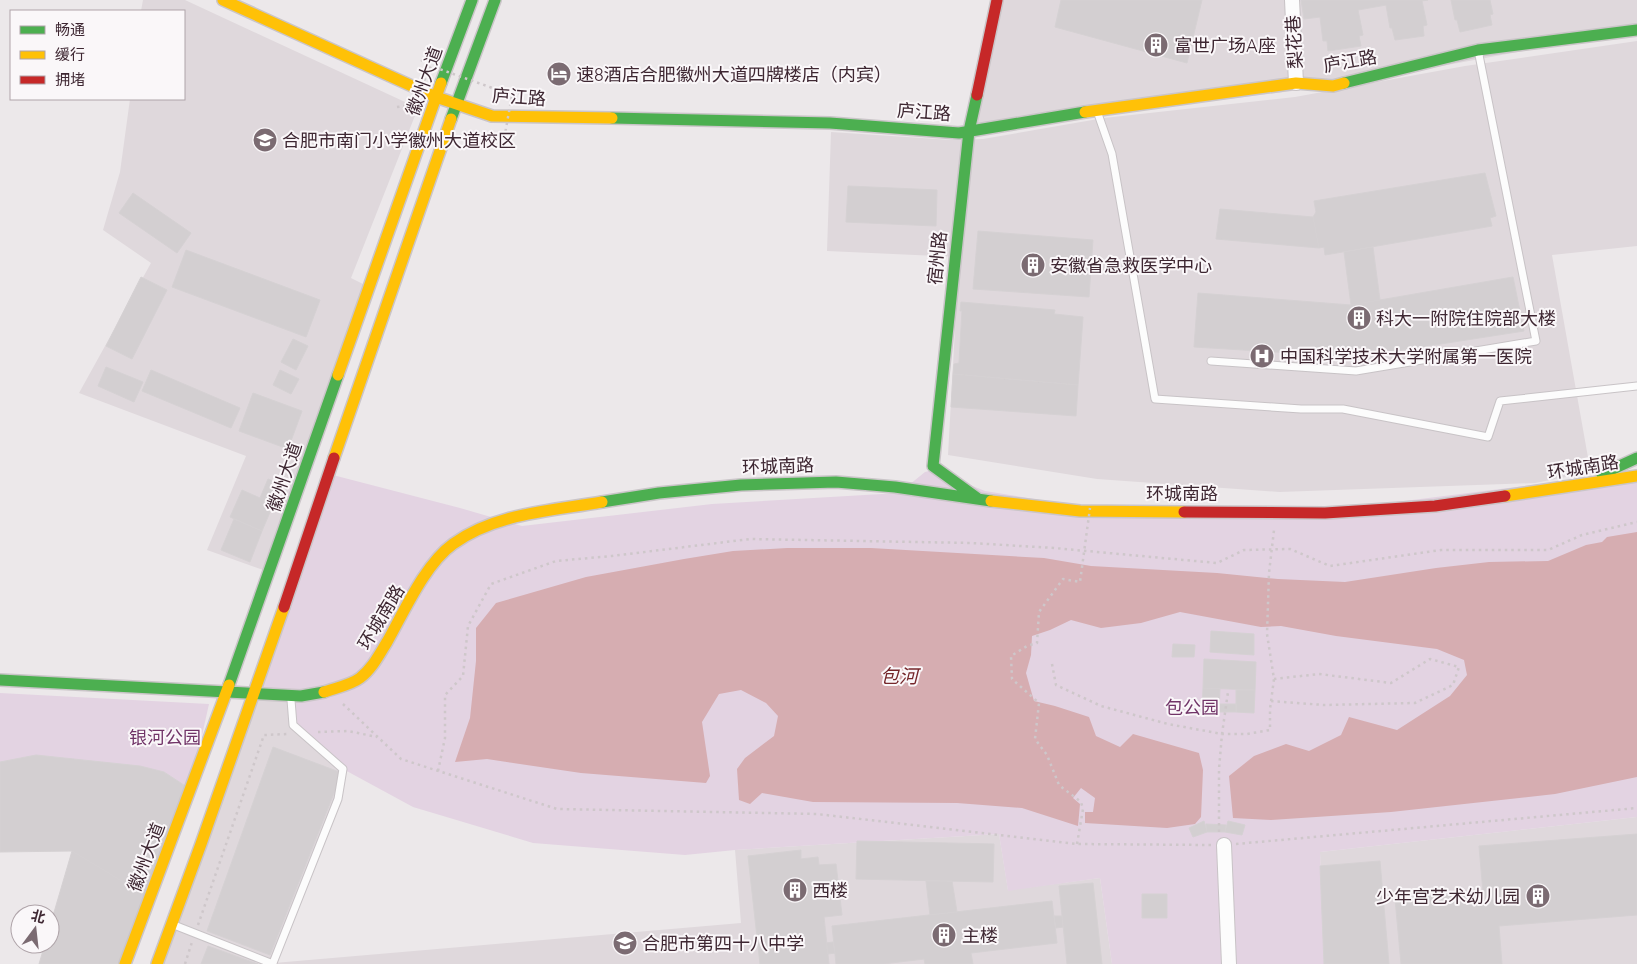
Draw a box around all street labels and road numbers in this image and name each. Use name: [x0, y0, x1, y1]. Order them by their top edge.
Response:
street label: 梨花巷: [1281, 14, 1307, 70]
street label: 徽州大道: [401, 43, 447, 119]
street label: 庐江路: [1321, 45, 1379, 77]
street label: 庐江路: [491, 84, 547, 110]
street label: 庐江路: [896, 99, 952, 125]
street label: 宿州路: [923, 230, 951, 286]
street label: 徽州大道: [261, 439, 307, 515]
street label: 环城南路: [1546, 450, 1620, 484]
street label: 环城南路: [742, 453, 814, 479]
street label: 环城南路: [1146, 482, 1218, 505]
street label: 环城南路: [353, 580, 409, 654]
street label: 徽州大道: [122, 819, 170, 895]

